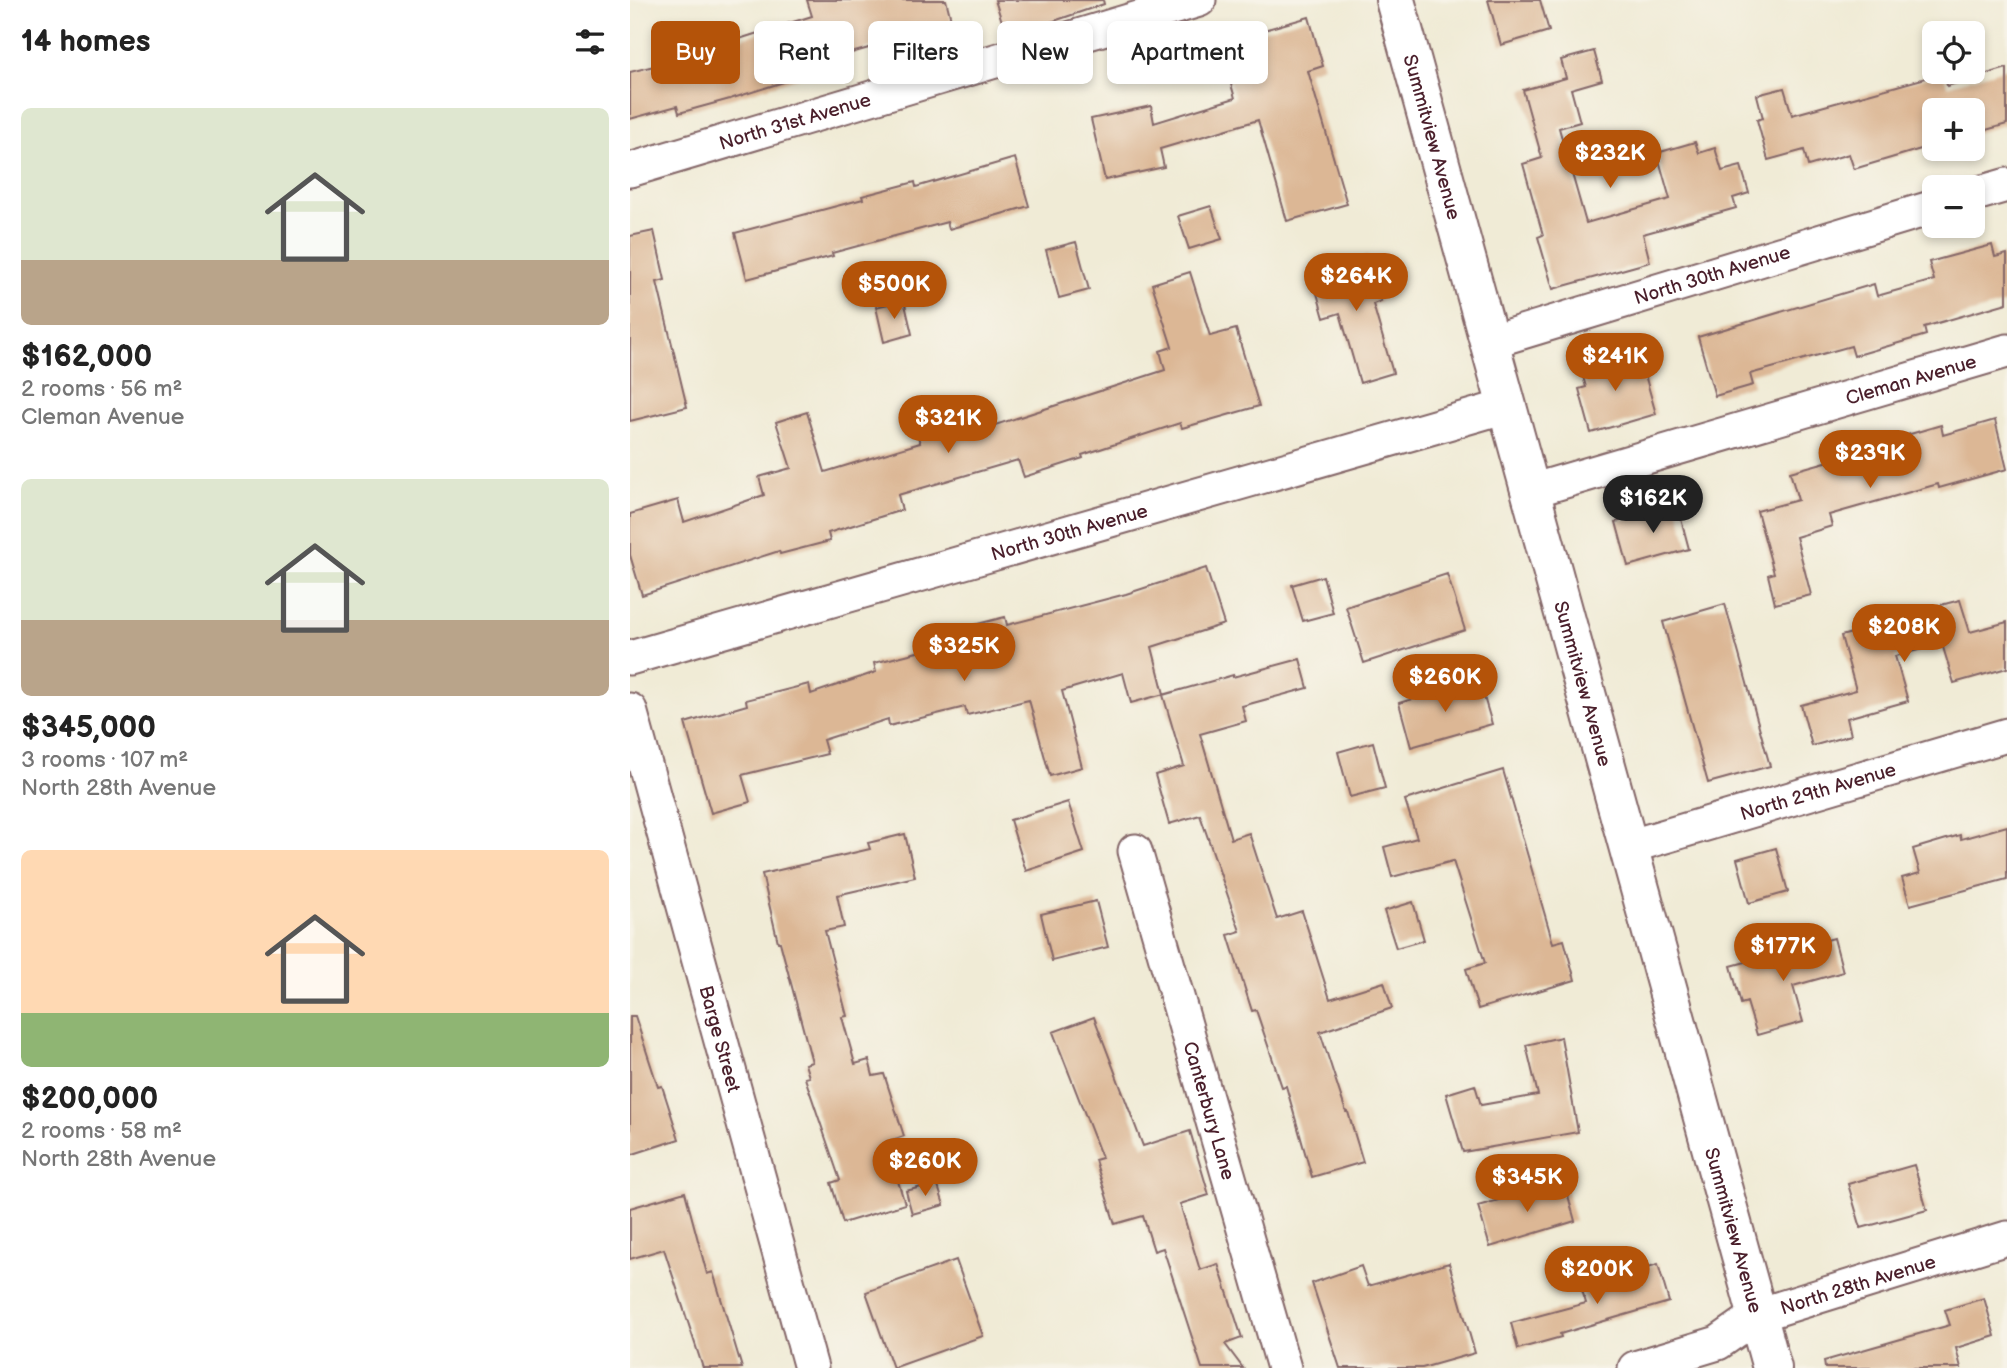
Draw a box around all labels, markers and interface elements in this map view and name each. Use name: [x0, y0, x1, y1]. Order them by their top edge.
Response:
chip: Buy: [651, 21, 740, 84]
chip: Rent: [754, 21, 854, 84]
chip: Filters: [868, 21, 983, 84]
chip: New: [997, 21, 1093, 84]
chip: Apartment: [1107, 21, 1268, 84]
map controls: [1922, 21, 1985, 238]
button: locate: [1922, 21, 1985, 84]
icon: filters: [571, 23, 609, 61]
text: 14 homes: [21, 24, 150, 60]
street label: Summitview Avenue: [1398, 52, 1465, 222]
street label: North 31st Avenue: [717, 89, 874, 156]
button: +: [1922, 98, 1985, 161]
pin: $232K: [1561, 130, 1659, 190]
text: $232K: [1574, 139, 1646, 167]
icon: home: [252, 154, 378, 280]
button: −: [1922, 175, 1985, 238]
street label: North 30th Avenue: [1632, 241, 1793, 310]
pin: $264K: [1307, 254, 1405, 313]
pin: $500K: [845, 262, 943, 321]
text: $264K: [1320, 262, 1392, 290]
text: $500K: [858, 270, 930, 298]
pin: $241K: [1566, 334, 1664, 393]
text: $162,000: [21, 339, 152, 375]
text: $241K: [1582, 342, 1648, 370]
street label: Cleman Avenue: [1843, 351, 1979, 411]
text: 2 rooms · 56 m²: [21, 375, 183, 403]
pin: $321K: [899, 396, 997, 455]
text: Cleman Avenue: [21, 403, 184, 431]
text: $321K: [914, 404, 982, 432]
pin: $239K: [1821, 430, 1919, 490]
text: $239K: [1835, 439, 1905, 467]
pin: $162K: [1604, 476, 1702, 535]
text: $162K: [1619, 484, 1687, 512]
street label: North 30th Avenue: [989, 500, 1151, 567]
icon: home: [252, 525, 378, 651]
street label: Summitview Avenue: [1548, 599, 1616, 769]
pin: $208K: [1855, 604, 1953, 664]
text: $208K: [1868, 613, 1940, 641]
pin: $325K: [915, 624, 1013, 683]
text: $325K: [928, 632, 1000, 660]
pin: $260K: [1396, 654, 1494, 714]
text: $260K: [1409, 663, 1481, 691]
text: $345,000: [21, 710, 156, 746]
text: 3 rooms · 107 m²: [21, 746, 188, 774]
street label: North 29th Avenue: [1738, 758, 1899, 826]
text: North 28th Avenue: [21, 774, 216, 802]
icon: home: [252, 896, 378, 1022]
pin: $177K: [1734, 923, 1832, 983]
text: $177K: [1750, 932, 1816, 960]
street label: Barge Street: [693, 983, 745, 1095]
street label: Canterbury Lane: [1177, 1039, 1239, 1183]
text: $200,000: [21, 1081, 158, 1117]
text: 2 rooms · 58 m²: [21, 1117, 182, 1145]
pin: $260K: [876, 1138, 974, 1198]
text: North 28th Avenue: [21, 1145, 216, 1173]
street label: Summitview Avenue: [1699, 1145, 1766, 1316]
text: $260K: [889, 1147, 961, 1175]
pin: $345K: [1478, 1154, 1576, 1214]
text: $345K: [1491, 1163, 1563, 1191]
pin: $200K: [1548, 1246, 1646, 1306]
street label: North 28th Avenue: [1778, 1251, 1939, 1320]
text: $200K: [1561, 1255, 1633, 1283]

